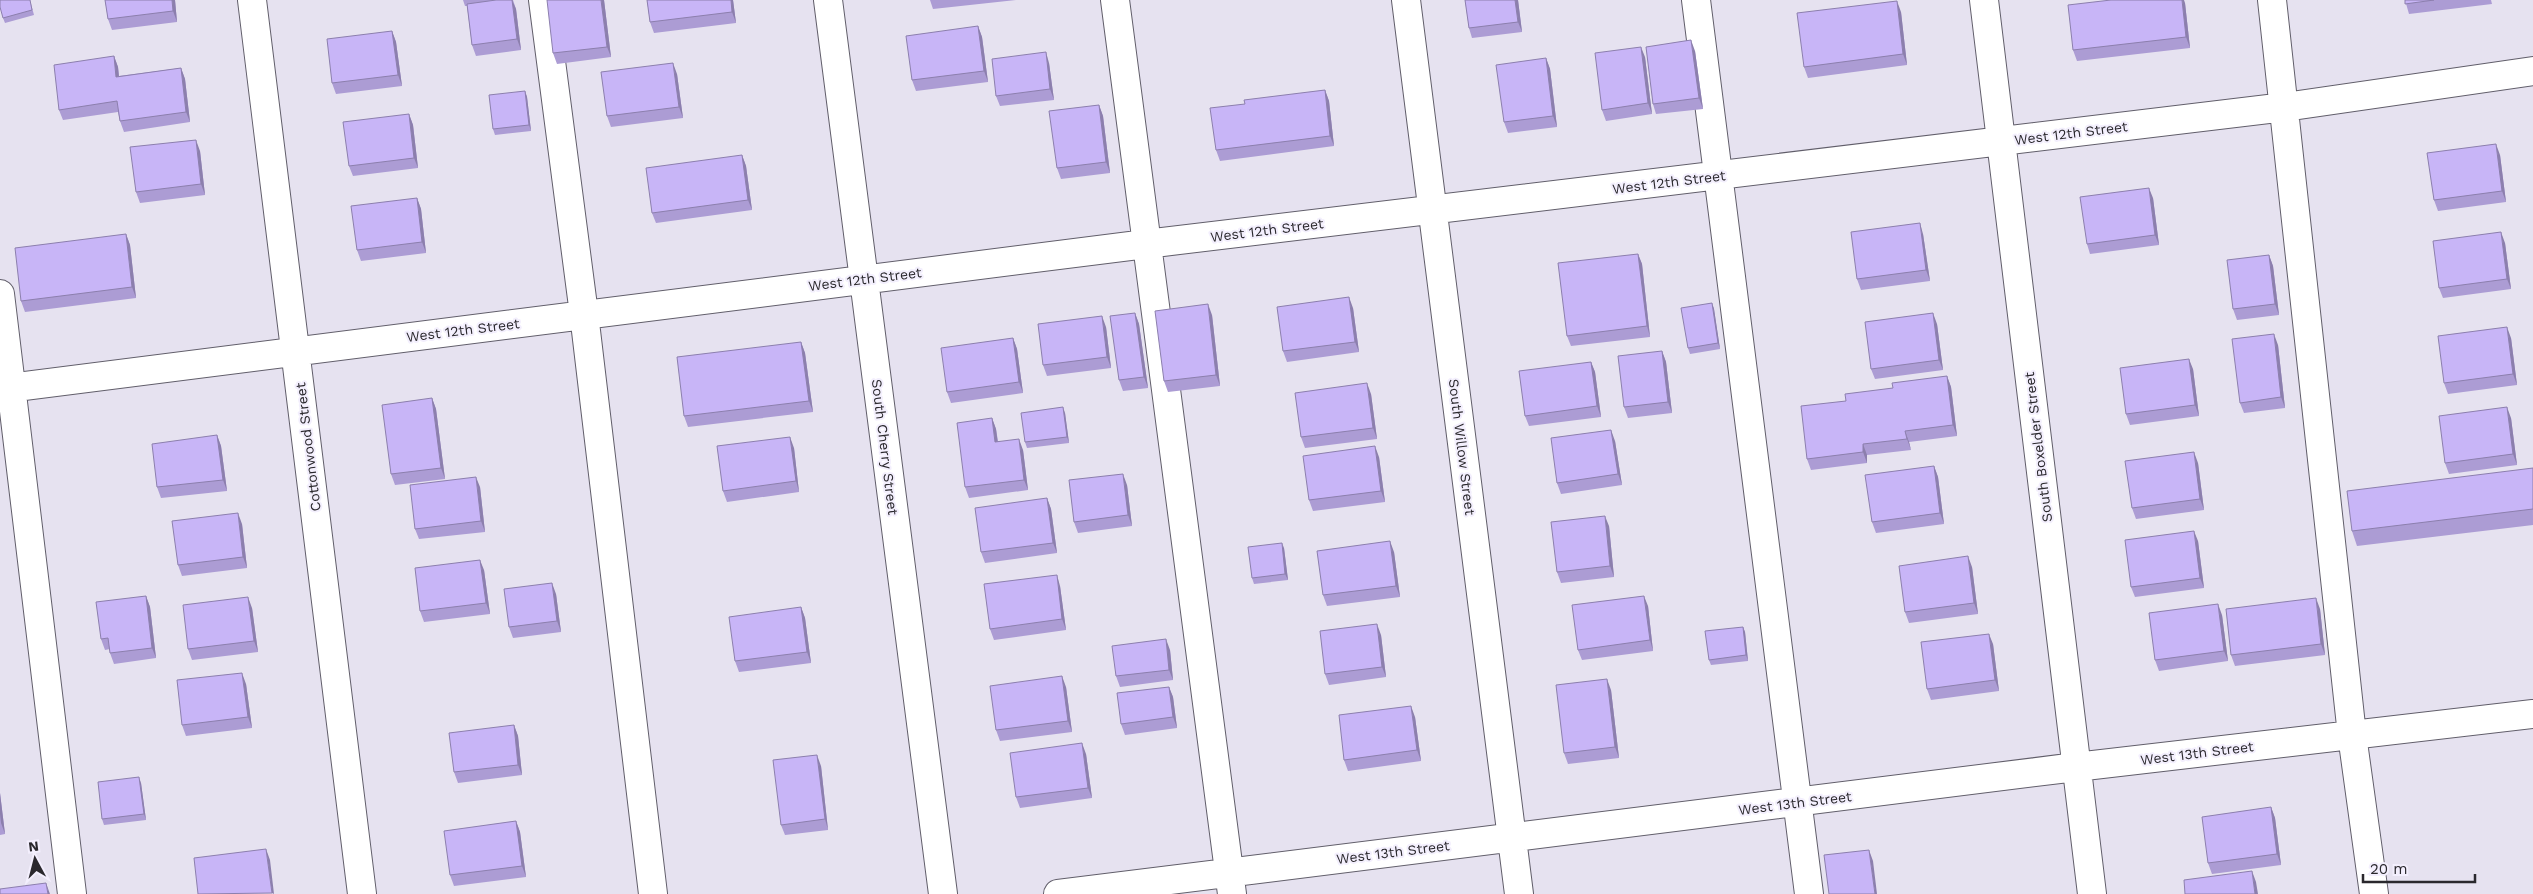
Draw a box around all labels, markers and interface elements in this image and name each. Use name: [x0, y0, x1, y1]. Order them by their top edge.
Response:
street label: West 12th Street: [2014, 118, 2129, 148]
street label: West 12th Street: [1612, 167, 1727, 197]
street label: West 12th Street: [1210, 215, 1325, 245]
street label: West 12th Street: [808, 264, 923, 294]
street label: West 12th Street: [406, 315, 521, 345]
street label: South Boxelder Street: [2021, 371, 2055, 523]
street label: South Cherry Street: [869, 378, 901, 516]
street label: South Willow Street: [1446, 378, 1478, 516]
street label: Cottonwood Street: [292, 382, 324, 512]
street label: West 13th Street: [2140, 738, 2255, 768]
street label: West 13th Street: [1738, 788, 1853, 818]
north arrow: [10, 834, 60, 884]
street label: West 13th Street: [1336, 837, 1451, 867]
text: N: [27, 838, 40, 855]
scale bar: [2363, 852, 2476, 884]
text: 20 m: [2370, 860, 2408, 878]

